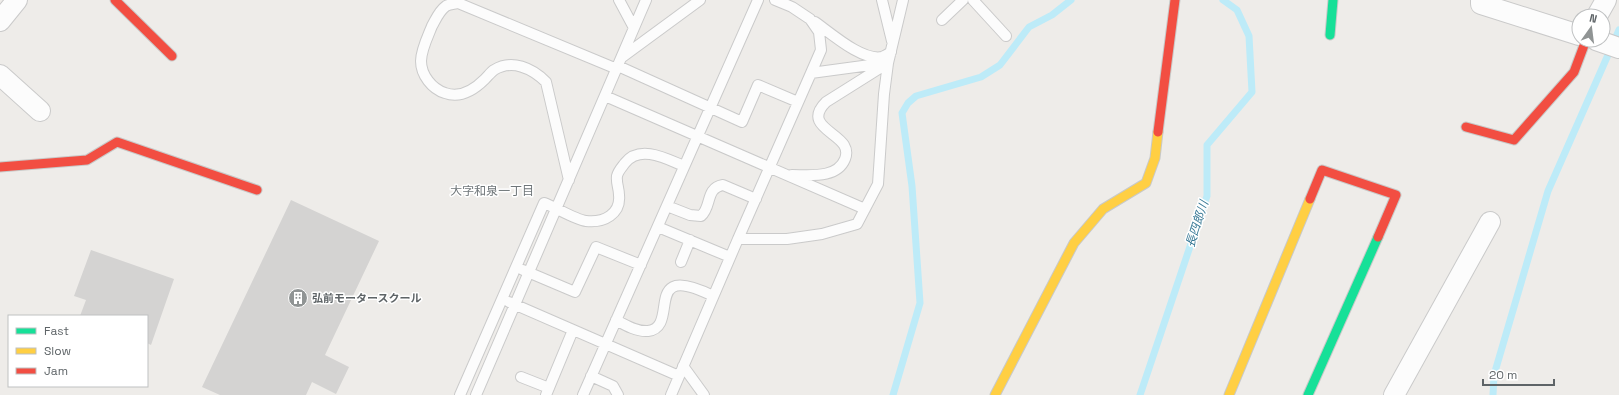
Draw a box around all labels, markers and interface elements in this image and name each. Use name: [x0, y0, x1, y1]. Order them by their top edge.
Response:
north arrow: [1571, 8, 1611, 48]
text: N: [1588, 11, 1599, 26]
district label: 大字和泉一丁目: [450, 183, 534, 199]
water label: 長四郎川: [1182, 197, 1213, 249]
building icon: 弘前モータースクール: [287, 287, 309, 309]
place label: 弘前モータースクール: [312, 291, 421, 305]
legend: [8, 315, 148, 387]
text: Fast: [44, 323, 69, 339]
text: Slow: [44, 343, 71, 359]
scale bar: [1483, 361, 1554, 387]
text: Jam: [44, 363, 68, 379]
text: 20 m: [1489, 367, 1517, 383]

